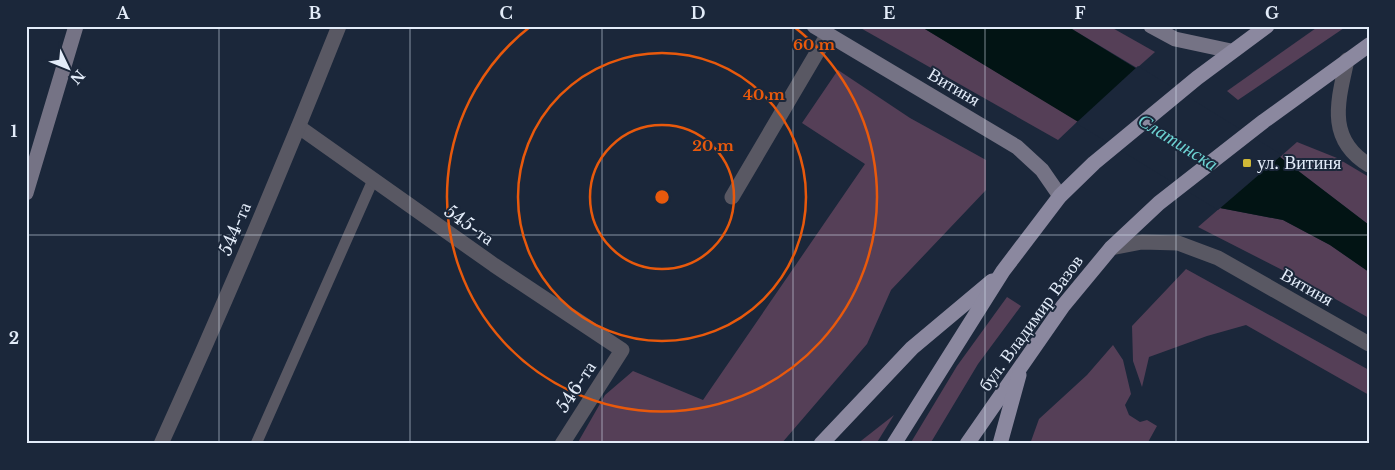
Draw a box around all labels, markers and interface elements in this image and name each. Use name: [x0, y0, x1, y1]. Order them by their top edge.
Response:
text: A: [116, 3, 131, 23]
text: B: [309, 3, 322, 23]
text: C: [499, 3, 513, 23]
text: D: [691, 3, 705, 23]
text: E: [883, 3, 895, 23]
text: F: [1074, 3, 1086, 23]
text: G: [1265, 3, 1279, 23]
text: 60 m: [793, 35, 835, 54]
north arrow: [42, 42, 92, 92]
street label: Витиня: [924, 63, 984, 111]
text: N: [66, 66, 89, 88]
text: 40 m: [743, 85, 785, 104]
water label: Слатинска: [1134, 108, 1222, 176]
text: 1: [11, 121, 18, 141]
text: 20 m: [692, 136, 734, 155]
place label: ул. Витиня: [1257, 152, 1341, 174]
marker: ул. Витиня: [1241, 157, 1253, 169]
centre of rings: [653, 188, 671, 206]
street label: 544-та: [214, 199, 256, 259]
street label: 545-та: [440, 200, 498, 250]
street label: бул. Владимир Вазов: [974, 251, 1088, 395]
street label: Витиня: [1277, 263, 1337, 311]
text: 2: [9, 328, 19, 348]
street label: 546-та: [551, 357, 601, 417]

